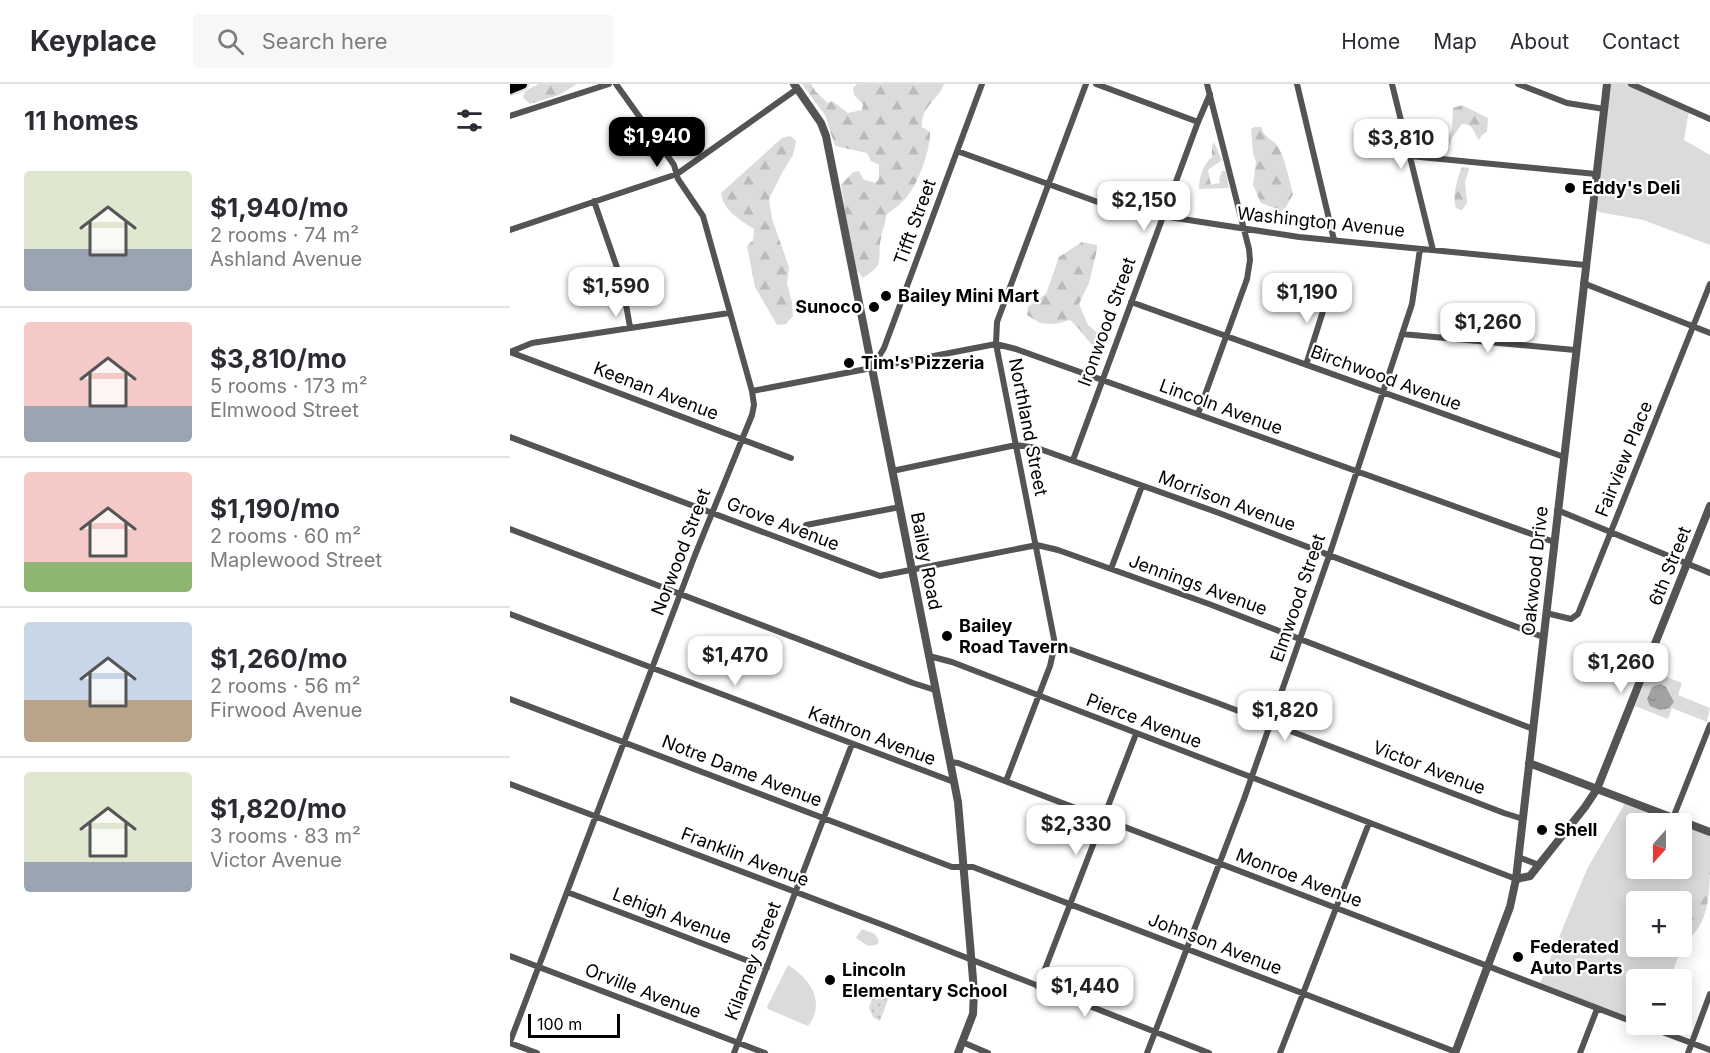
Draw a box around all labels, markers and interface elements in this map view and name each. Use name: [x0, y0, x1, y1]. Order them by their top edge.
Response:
search box: [193, 14, 613, 68]
text: Keyplace: [30, 24, 157, 58]
icon: search: [214, 25, 247, 58]
text: Search here: [262, 28, 388, 54]
text: Home: [1341, 29, 1400, 54]
text: Map: [1433, 29, 1477, 54]
text: About: [1510, 29, 1569, 54]
text: Contact: [1602, 29, 1680, 54]
icon: filters: [453, 104, 486, 137]
text: 11 homes: [24, 105, 139, 136]
pin: $1,940: [608, 117, 706, 168]
pin: $3,810: [1352, 119, 1450, 170]
text: $1,940: [623, 124, 691, 148]
text: $3,810: [1368, 126, 1434, 150]
street label: Tifft Street: [889, 176, 940, 268]
place label: Eddy's Deli: [1582, 177, 1680, 198]
pin: $2,150: [1095, 181, 1193, 232]
marker: Eddy's Deli: [1563, 181, 1577, 195]
text: $2,150: [1111, 188, 1177, 212]
text: $1,940/mo: [210, 192, 348, 223]
icon: home: [72, 195, 144, 267]
street label: Washington Avenue: [1236, 202, 1406, 241]
text: 2 rooms · 74 m²: [210, 223, 359, 247]
text: Ashland Avenue: [210, 247, 362, 271]
street label: Ironwood Street: [1073, 254, 1140, 389]
pin: $1,590: [567, 267, 665, 318]
pin: $1,190: [1258, 273, 1356, 324]
text: $1,590: [582, 274, 650, 298]
text: $1,190: [1276, 280, 1338, 304]
place label: Bailey Mini Mart: [898, 285, 1040, 306]
marker: Bailey Mini Mart: [879, 289, 893, 303]
place label: Sunoco: [795, 296, 862, 317]
marker: Sunoco: [867, 300, 881, 314]
pin: $1,260: [1439, 303, 1537, 354]
text: $1,260: [1454, 310, 1522, 334]
street label: Birchwood Avenue: [1308, 340, 1464, 415]
text: $3,810/mo: [210, 343, 347, 374]
icon: home: [72, 346, 144, 418]
place label: Tim's Pizzeria: [861, 352, 985, 373]
marker: Tim's Pizzeria: [842, 356, 856, 370]
street label: Northland Street: [1005, 356, 1052, 498]
street label: Keenan Avenue: [591, 357, 722, 424]
text: 5 rooms · 173 m²: [210, 374, 368, 398]
street label: Lincoln Avenue: [1157, 375, 1286, 439]
text: Elmwood Street: [210, 398, 359, 422]
street label: Fairview Place: [1591, 398, 1656, 520]
street label: Morrison Avenue: [1156, 466, 1299, 535]
street label: Norwood Street: [647, 485, 714, 618]
street label: Grove Avenue: [724, 492, 842, 555]
text: $1,190/mo: [210, 493, 340, 524]
icon: home: [72, 496, 144, 568]
street label: Oakwood Drive: [1517, 505, 1552, 637]
street label: Bailey Road: [907, 510, 946, 612]
street label: 6th Street: [1644, 523, 1695, 608]
text: 2 rooms · 60 m²: [210, 524, 361, 548]
street label: Elmwood Street: [1266, 531, 1329, 665]
text: Maplewood Street: [210, 548, 382, 572]
street label: Jennings Avenue: [1126, 550, 1270, 619]
place label: Bailey Road Tavern: [959, 615, 1069, 657]
marker: Bailey Road Tavern: [940, 629, 954, 643]
pin: $1,470: [686, 636, 784, 687]
text: $1,260/mo: [210, 643, 347, 674]
text: $1,470: [702, 643, 768, 667]
pin: $1,260: [1572, 643, 1670, 694]
icon: home: [72, 646, 144, 718]
text: $1,260: [1587, 650, 1655, 674]
text: 2 rooms · 56 m²: [210, 674, 361, 698]
street label: Pierce Avenue: [1084, 689, 1205, 752]
pin: $1,820: [1236, 691, 1334, 742]
text: Firwood Avenue: [210, 698, 362, 722]
text: $1,820: [1252, 698, 1318, 722]
street label: Kathron Avenue: [805, 702, 939, 770]
street label: Notre Dame Avenue: [659, 730, 825, 811]
street label: Victor Avenue: [1370, 736, 1488, 799]
text: $1,820/mo: [210, 793, 347, 824]
icon: home: [72, 796, 144, 868]
pin: $2,330: [1027, 805, 1125, 856]
text: $2,330: [1040, 812, 1112, 836]
north arrow: [1626, 813, 1692, 879]
map controls: [1626, 813, 1692, 1035]
place label: Shell: [1554, 819, 1597, 840]
street label: Franklin Avenue: [678, 823, 812, 891]
marker: Shell: [1535, 823, 1549, 837]
text: 3 rooms · 83 m²: [210, 824, 361, 848]
street label: Monroe Avenue: [1233, 844, 1365, 911]
text: Victor Avenue: [210, 848, 342, 872]
street label: Lehigh Avenue: [610, 883, 735, 948]
button: +: [1626, 891, 1692, 957]
street label: Kilarney Street: [720, 899, 785, 1023]
street label: Johnson Avenue: [1145, 908, 1285, 979]
place label: Federated Auto Parts: [1530, 936, 1622, 978]
marker: Federated Auto Parts: [1511, 950, 1525, 964]
street label: Orville Avenue: [582, 959, 704, 1022]
place label: Lincoln Elementary School: [842, 959, 1007, 1001]
pin: $1,440: [1036, 967, 1134, 1018]
button: −: [1626, 969, 1692, 1035]
marker: Lincoln Elementary School: [823, 973, 837, 987]
text: $1,440: [1051, 974, 1119, 998]
scale bar: [528, 1011, 620, 1038]
text: 100 m: [537, 1014, 582, 1034]

